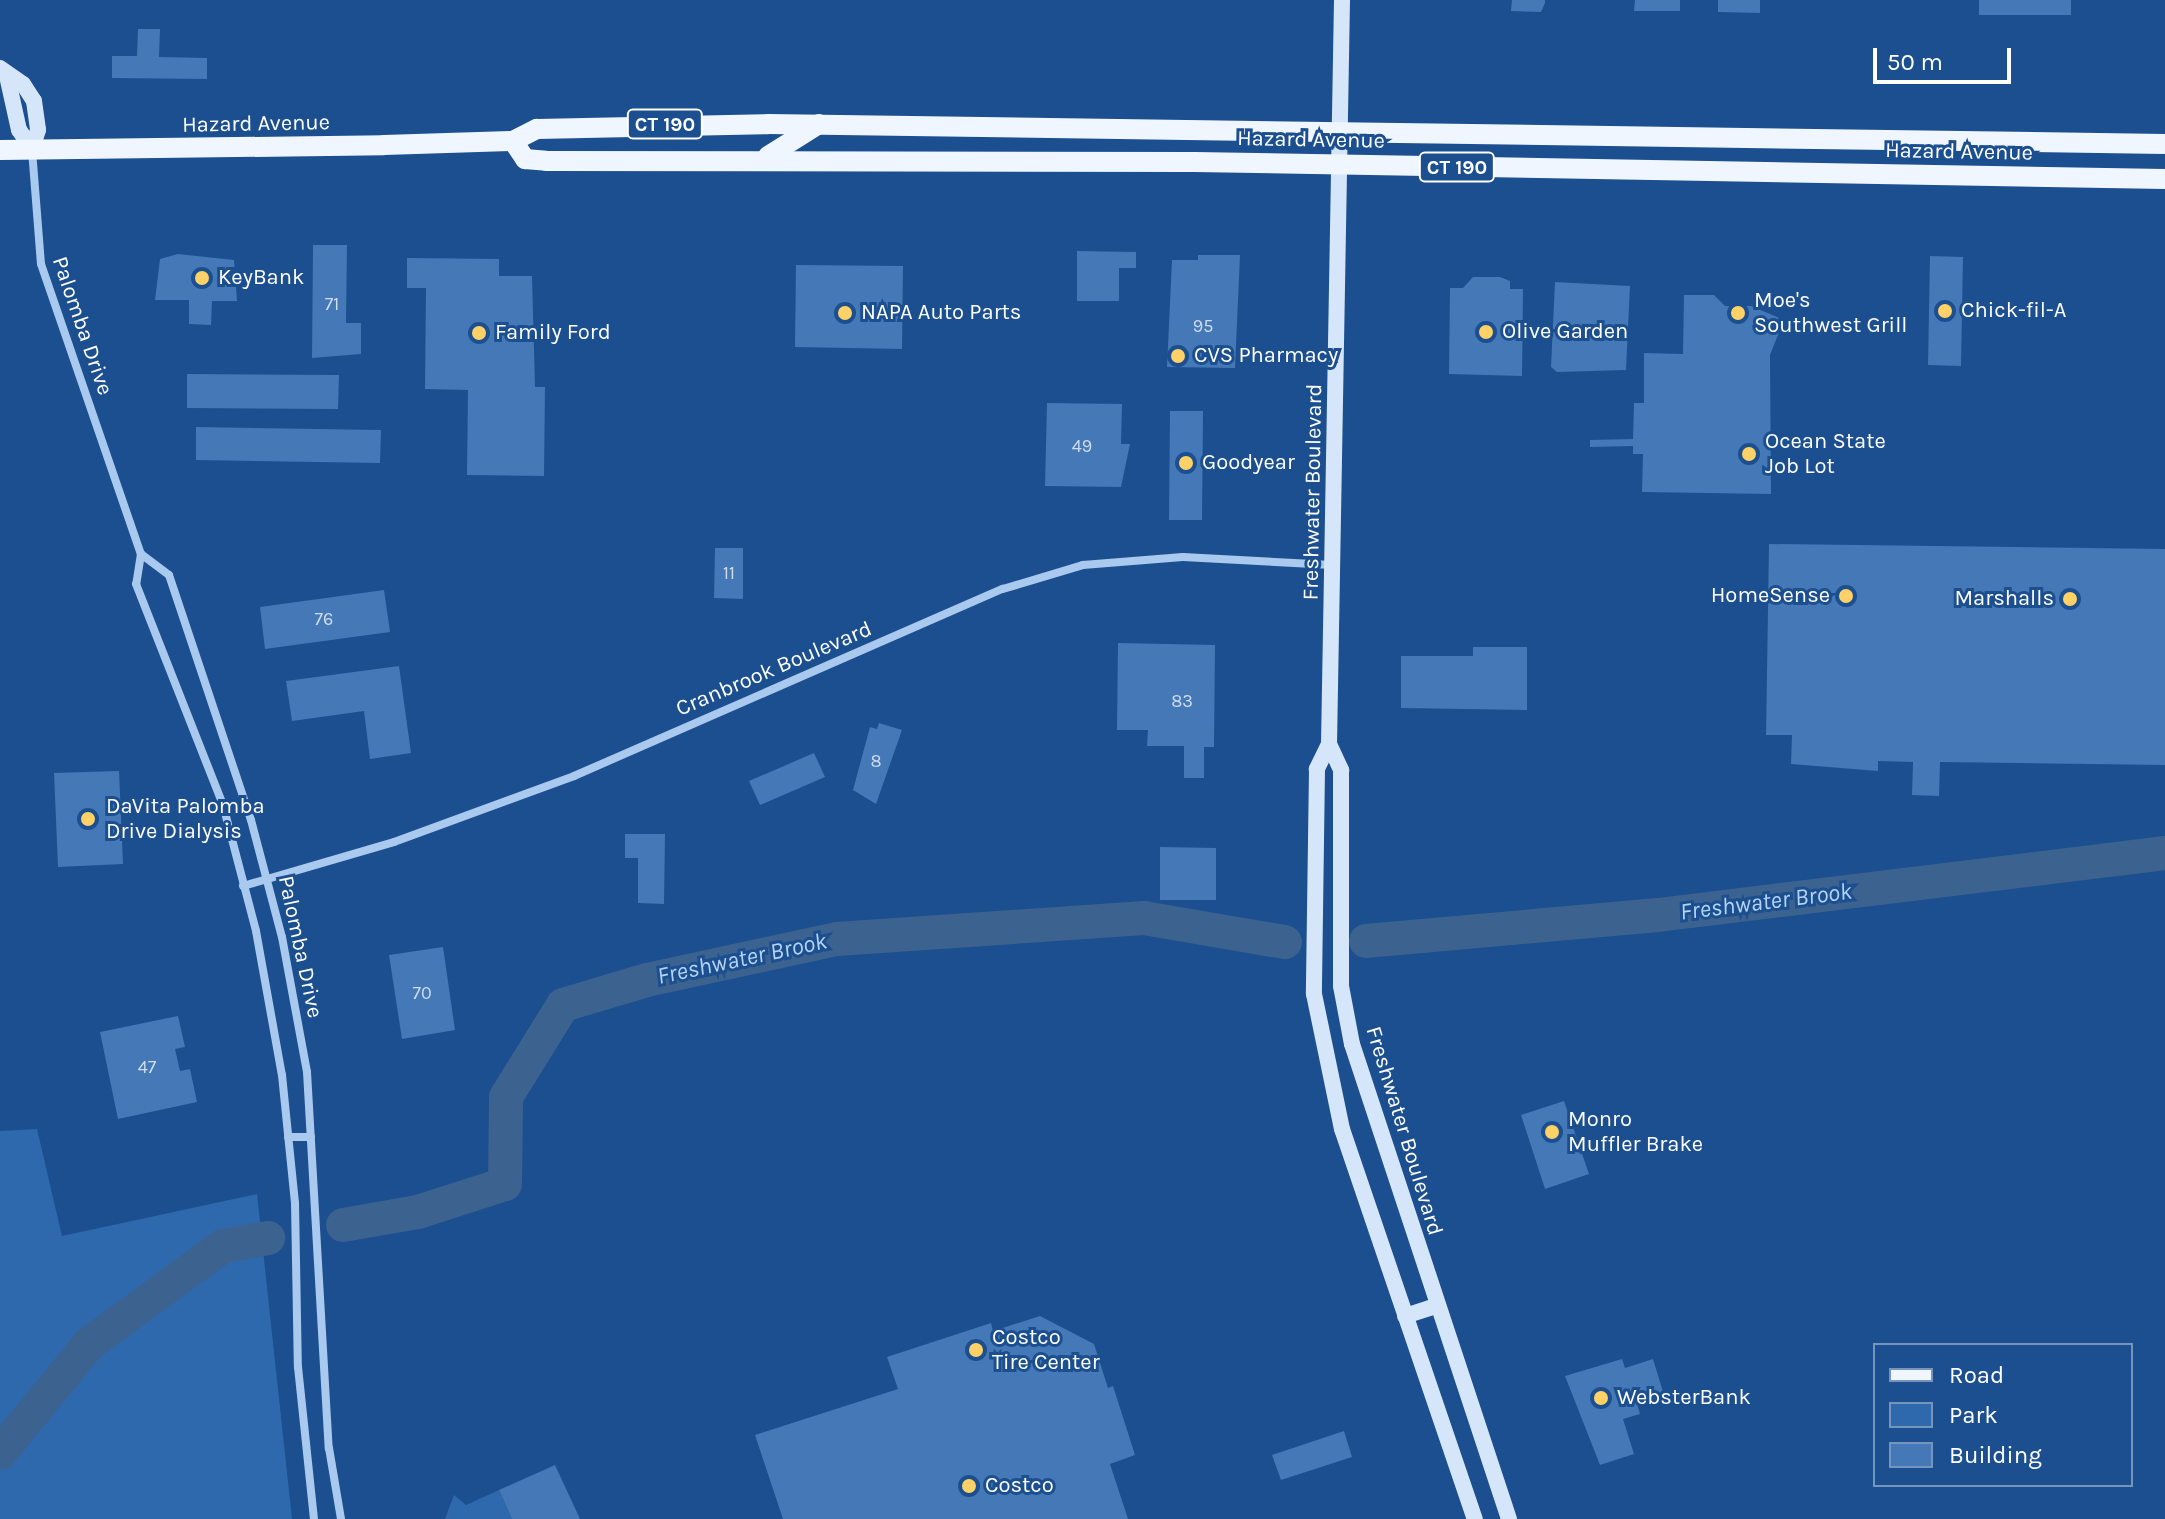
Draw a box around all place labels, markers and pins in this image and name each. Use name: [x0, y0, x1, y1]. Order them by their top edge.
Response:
place label: KeyBank: [218, 265, 304, 291]
marker: KeyBank: [193, 269, 211, 287]
place label: Moe's Southwest Grill: [1754, 287, 1907, 338]
place label: Chick-fil-A: [1961, 298, 2066, 324]
place label: NAPA Auto Parts: [861, 300, 1021, 326]
marker: Chick-fil-A: [1936, 302, 1954, 320]
marker: NAPA Auto Parts: [836, 304, 854, 322]
marker: Moe's Southwest Grill: [1729, 304, 1747, 322]
place label: Olive Garden: [1502, 319, 1628, 345]
place label: Family Ford: [495, 320, 611, 346]
marker: Olive Garden: [1477, 323, 1495, 341]
marker: Family Ford: [470, 324, 488, 342]
place label: CVS Pharmacy: [1194, 343, 1338, 369]
marker: CVS Pharmacy: [1169, 347, 1187, 365]
place label: Ocean State Job Lot: [1765, 428, 1886, 480]
marker: Ocean State Job Lot: [1740, 445, 1758, 463]
place label: Goodyear: [1202, 450, 1295, 476]
marker: Goodyear: [1177, 454, 1195, 472]
place label: HomeSense: [1711, 583, 1830, 609]
place label: Marshalls: [1954, 586, 2054, 612]
marker: HomeSense: [1837, 587, 1855, 605]
marker: Marshalls: [2061, 590, 2079, 608]
place label: DaVita Palomba Drive Dialysis: [106, 793, 265, 844]
marker: DaVita Palomba Drive Dialysis: [77, 808, 99, 830]
place label: Monro Muffler Brake: [1568, 1106, 1703, 1158]
marker: Monro Muffler Brake: [1543, 1123, 1561, 1141]
place label: Costco Tire Center: [992, 1324, 1100, 1376]
marker: Costco Tire Center: [967, 1341, 985, 1359]
place label: WebsterBank: [1617, 1385, 1751, 1411]
marker: WebsterBank: [1592, 1389, 1610, 1407]
place label: Costco: [985, 1473, 1054, 1499]
marker: Costco: [960, 1477, 978, 1495]

